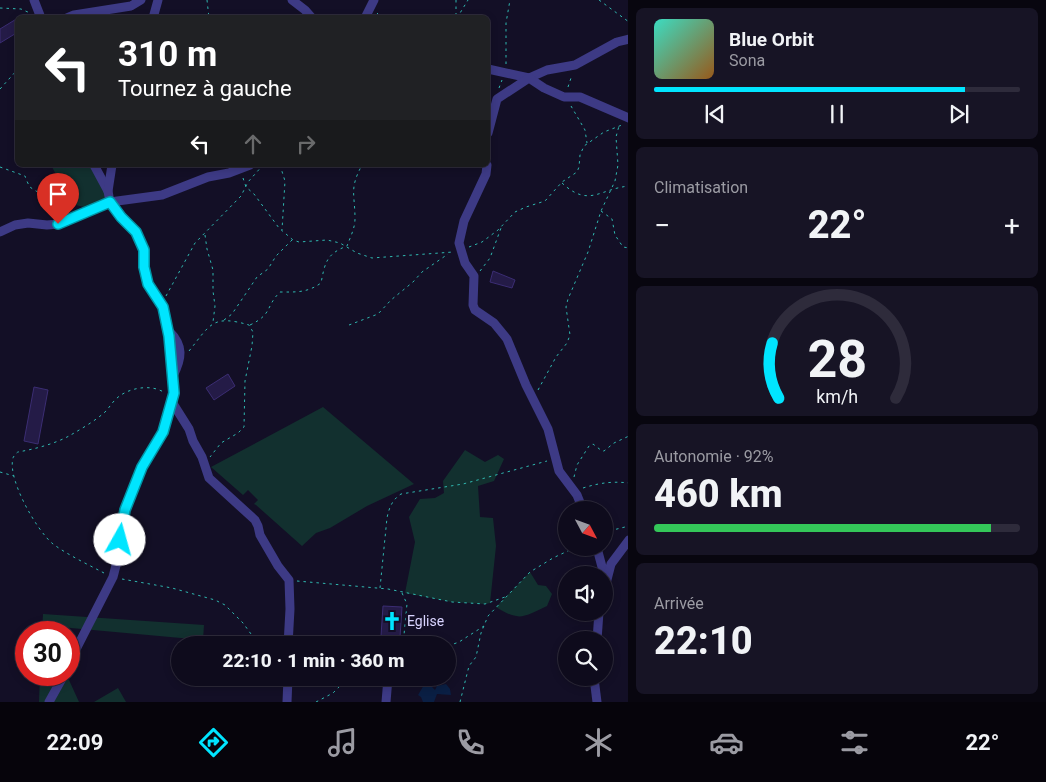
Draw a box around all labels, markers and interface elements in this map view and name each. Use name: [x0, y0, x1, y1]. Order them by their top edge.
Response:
text: Blue Orbit: [729, 28, 814, 51]
text: 310 m: [118, 34, 217, 75]
icon: left: [35, 35, 100, 100]
text: Sona: [729, 51, 765, 70]
text: Tournez à gauche: [118, 76, 292, 101]
icon: previous: [701, 100, 729, 128]
icon: pause: [823, 100, 851, 128]
icon: next: [945, 100, 973, 128]
icon: left: [186, 130, 214, 158]
icon: ahead: [239, 130, 267, 158]
icon: right: [292, 130, 320, 158]
pin: [37, 173, 79, 224]
text: Climatisation: [654, 178, 748, 197]
icon: arrive: [44, 180, 72, 208]
text: 22°: [808, 203, 866, 247]
text: −: [654, 209, 670, 242]
text: +: [1004, 209, 1020, 242]
text: 28: [807, 329, 867, 390]
text: km/h: [816, 386, 858, 407]
text: Autonomie · 92%: [654, 447, 774, 466]
text: 460 km: [654, 472, 783, 516]
north arrow: [558, 501, 612, 556]
map controls: [558, 501, 613, 686]
position arrow: [93, 513, 145, 565]
button: sound: [558, 566, 613, 621]
text: Arrivée: [654, 594, 704, 613]
church icon: Eglise: [381, 610, 403, 632]
place label: Eglise: [407, 613, 444, 629]
text: 22:10: [654, 619, 753, 663]
speed limit sign: 30: [15, 621, 80, 686]
button: search: [558, 631, 613, 686]
text: 22:10 · 1 min · 360 m: [222, 649, 405, 672]
icon: directions: [196, 725, 231, 760]
icon: music: [325, 725, 360, 760]
icon: phone: [453, 725, 488, 760]
icon: climate: [581, 725, 616, 760]
icon: car: [709, 725, 744, 760]
icon: filters: [837, 725, 872, 760]
text: 22:09: [47, 730, 103, 755]
text: 22°: [965, 730, 999, 755]

